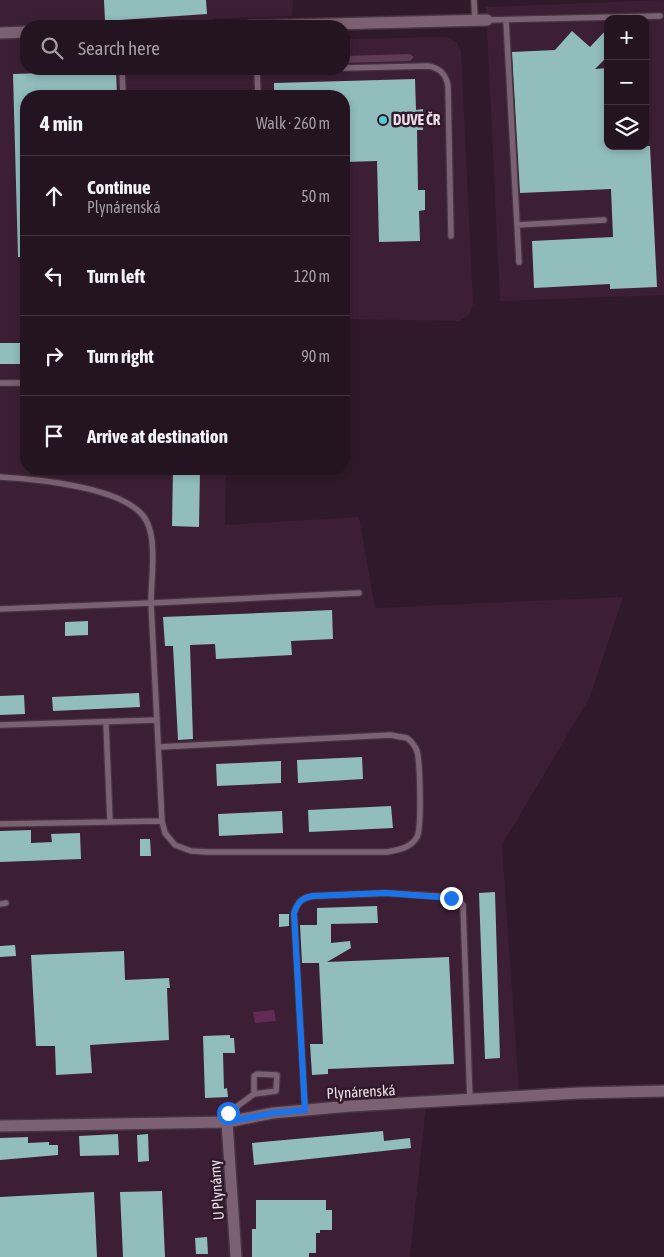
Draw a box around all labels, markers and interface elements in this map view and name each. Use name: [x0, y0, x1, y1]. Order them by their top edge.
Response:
map controls: [604, 15, 649, 150]
button: +: [604, 15, 649, 60]
search box: [20, 20, 350, 75]
icon: search: [38, 34, 66, 62]
text: Search here: [78, 37, 160, 59]
button: −: [604, 60, 649, 105]
button: layers: [604, 105, 649, 150]
text: 4 min: [40, 111, 83, 135]
place label: DUVE ČR: [393, 111, 441, 128]
text: Walk · 260 m: [256, 114, 330, 132]
marker: DUVE ČR: [377, 114, 389, 126]
text: Continue: [87, 176, 151, 198]
icon: ahead: [40, 182, 68, 210]
text: 50 m: [301, 187, 330, 205]
text: Plynárenská: [87, 198, 161, 216]
icon: left: [40, 262, 68, 290]
text: Turn left: [87, 265, 145, 287]
text: 120 m: [294, 267, 330, 285]
icon: right: [40, 342, 68, 370]
text: Turn right: [87, 345, 154, 367]
text: 90 m: [301, 347, 330, 365]
icon: arrive: [40, 422, 68, 450]
text: Arrive at destination: [87, 425, 228, 447]
route end: [440, 887, 463, 910]
street label: Plynárenská: [326, 1081, 396, 1102]
route start: [217, 1102, 240, 1125]
street label: U Plynárny: [206, 1159, 227, 1221]

